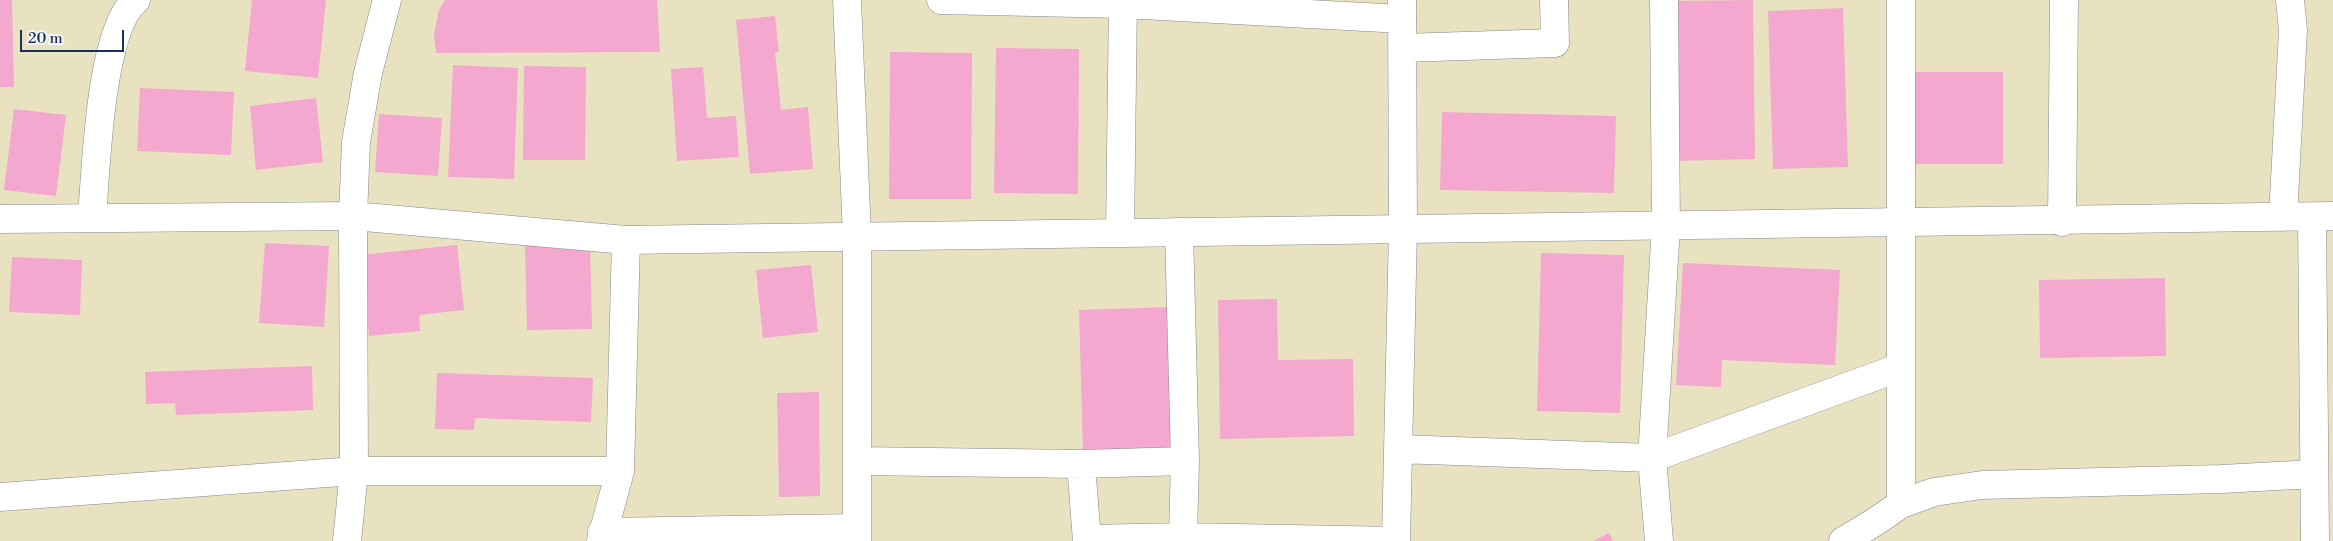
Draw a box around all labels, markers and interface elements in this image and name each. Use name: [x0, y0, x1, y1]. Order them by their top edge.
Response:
scale bar: [22, 20, 126, 52]
text: 20 m: [28, 29, 63, 48]

